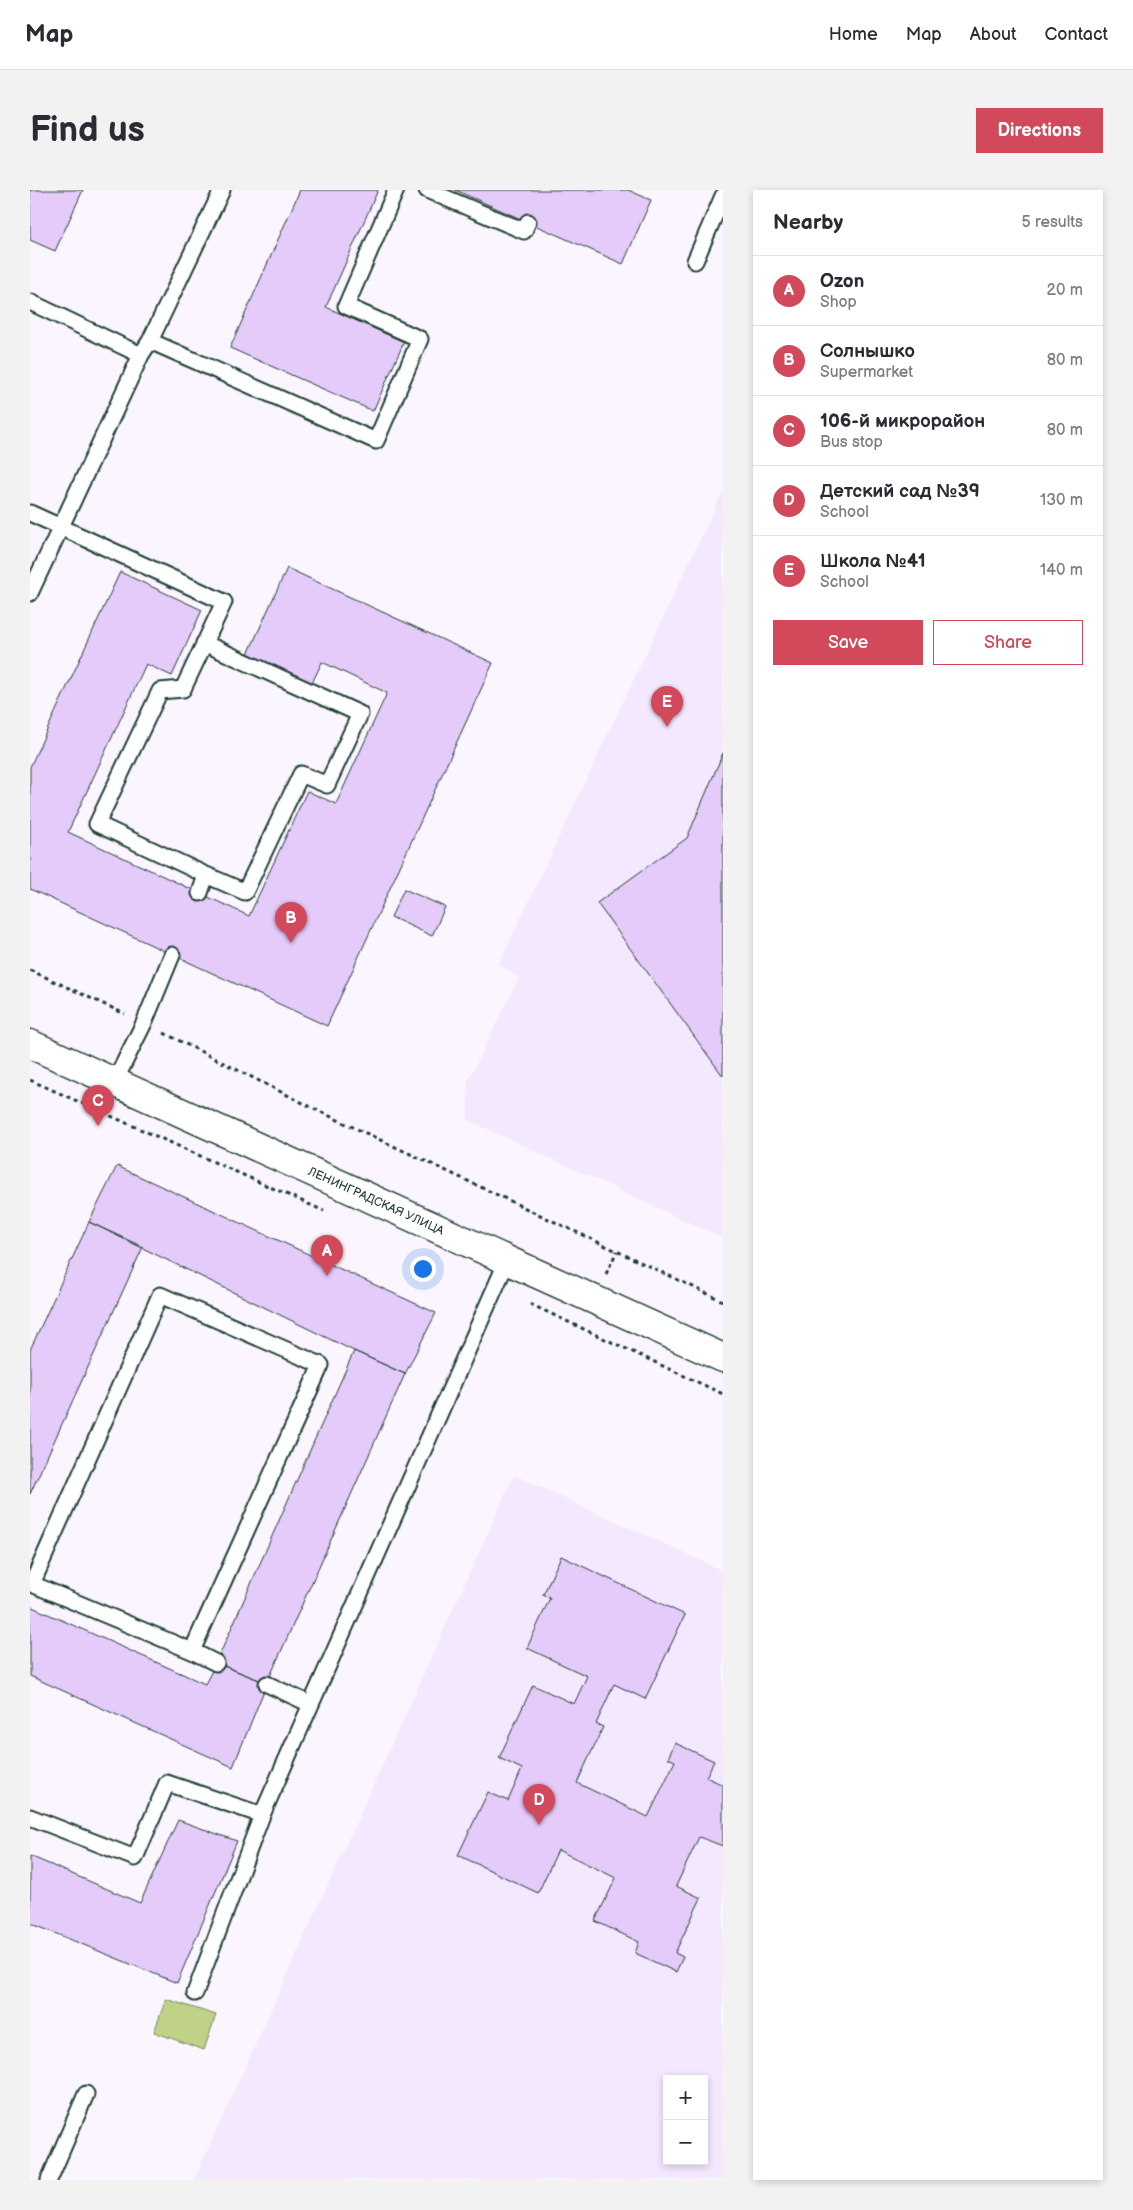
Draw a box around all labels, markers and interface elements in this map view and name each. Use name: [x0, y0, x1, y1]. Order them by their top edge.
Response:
text: Map: [25, 20, 73, 49]
text: Home: [829, 24, 878, 45]
text: Map: [906, 24, 942, 45]
text: About: [970, 24, 1017, 45]
text: Contact: [1045, 24, 1108, 45]
button: Directions: [976, 108, 1103, 153]
text: Find us: [30, 109, 145, 152]
text: Nearby: [773, 210, 843, 235]
text: 5 results: [1021, 213, 1083, 232]
text: Ozon: [820, 270, 864, 293]
text: A: [784, 281, 794, 300]
text: 20 m: [1047, 281, 1083, 300]
text: Shop: [820, 293, 857, 312]
text: Солнышко: [820, 340, 915, 363]
text: B: [783, 351, 795, 370]
text: 80 m: [1047, 351, 1083, 370]
text: Supermarket: [820, 363, 913, 382]
text: 106-й микрорайон: [820, 410, 985, 433]
text: C: [783, 421, 795, 440]
text: 80 m: [1047, 421, 1083, 440]
text: Bus stop: [820, 433, 883, 452]
text: Детский сад №39: [820, 480, 980, 503]
text: D: [783, 491, 795, 510]
text: 130 m: [1040, 491, 1083, 510]
text: School: [820, 503, 869, 522]
text: Школа №41: [820, 550, 926, 573]
text: E: [784, 561, 794, 580]
text: 140 m: [1040, 561, 1083, 580]
text: School: [820, 573, 869, 592]
button: Save: [773, 620, 923, 665]
button: Share: [933, 620, 1083, 665]
pin: E: [651, 686, 683, 727]
pin: B: [275, 902, 307, 943]
pin: C: [82, 1085, 114, 1126]
street label: ЛЕНИНГРАДСКАЯ УЛИЦА: [305, 1163, 447, 1238]
pin: A: [311, 1235, 343, 1276]
your location: [410, 1256, 436, 1282]
pin: D: [523, 1784, 555, 1825]
map controls: [663, 2075, 708, 2165]
button: +: [663, 2075, 708, 2120]
button: −: [663, 2120, 708, 2165]

